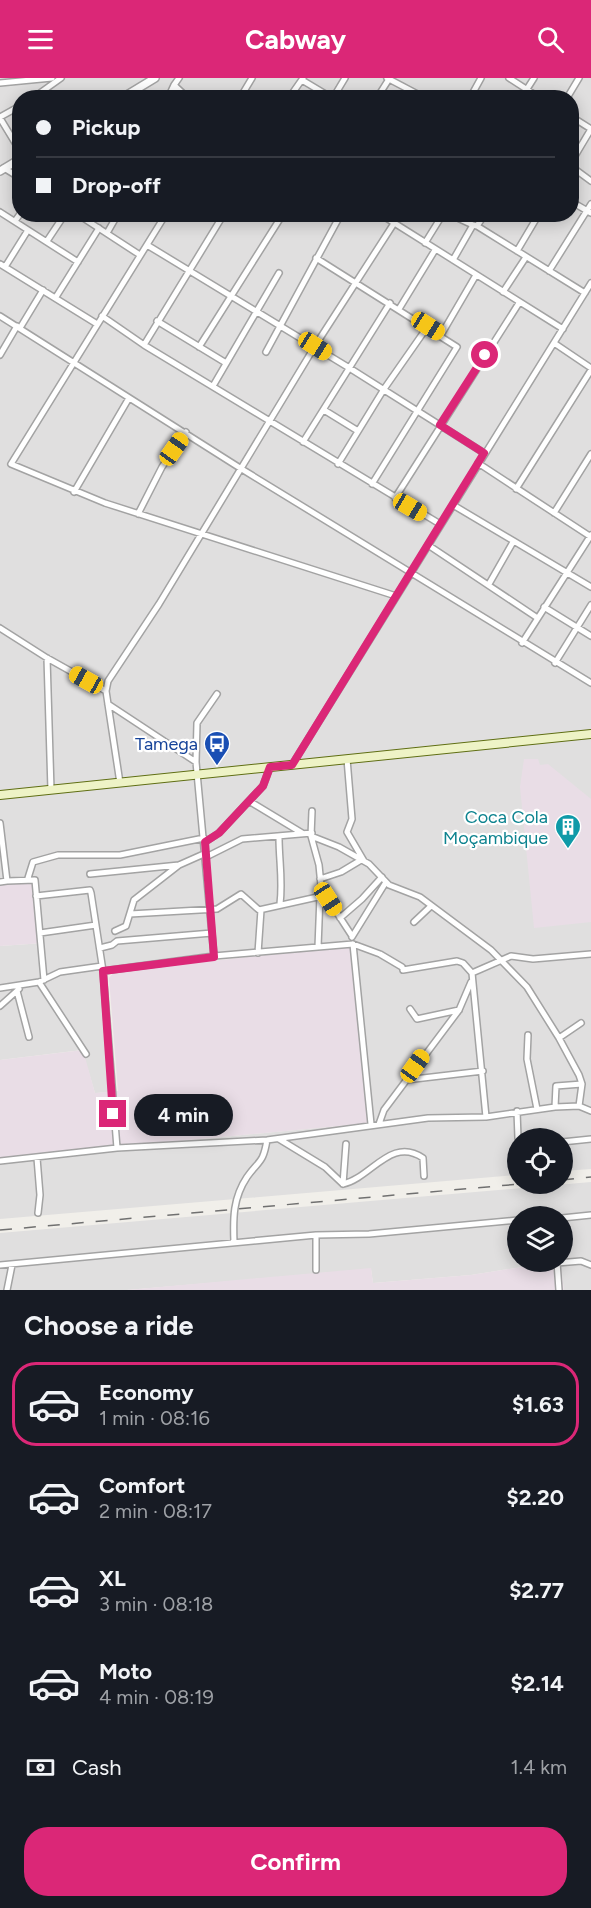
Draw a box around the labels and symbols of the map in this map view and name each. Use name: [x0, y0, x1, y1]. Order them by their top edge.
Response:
car: [408, 309, 448, 343]
car: [295, 329, 335, 363]
route start: [471, 341, 498, 368]
car: [156, 429, 192, 469]
car: [390, 490, 430, 524]
car: [66, 663, 106, 697]
bus stop icon: Tamega: [202, 729, 232, 767]
place label: Tamega: [135, 733, 198, 755]
place label: Coca Cola Moçambique: [443, 806, 548, 849]
building icon: Coca Cola Moçambique: [553, 812, 583, 850]
car: [311, 879, 345, 919]
car: [397, 1046, 433, 1086]
callout: 4 min: [134, 1093, 233, 1135]
route end: [99, 1100, 126, 1127]

